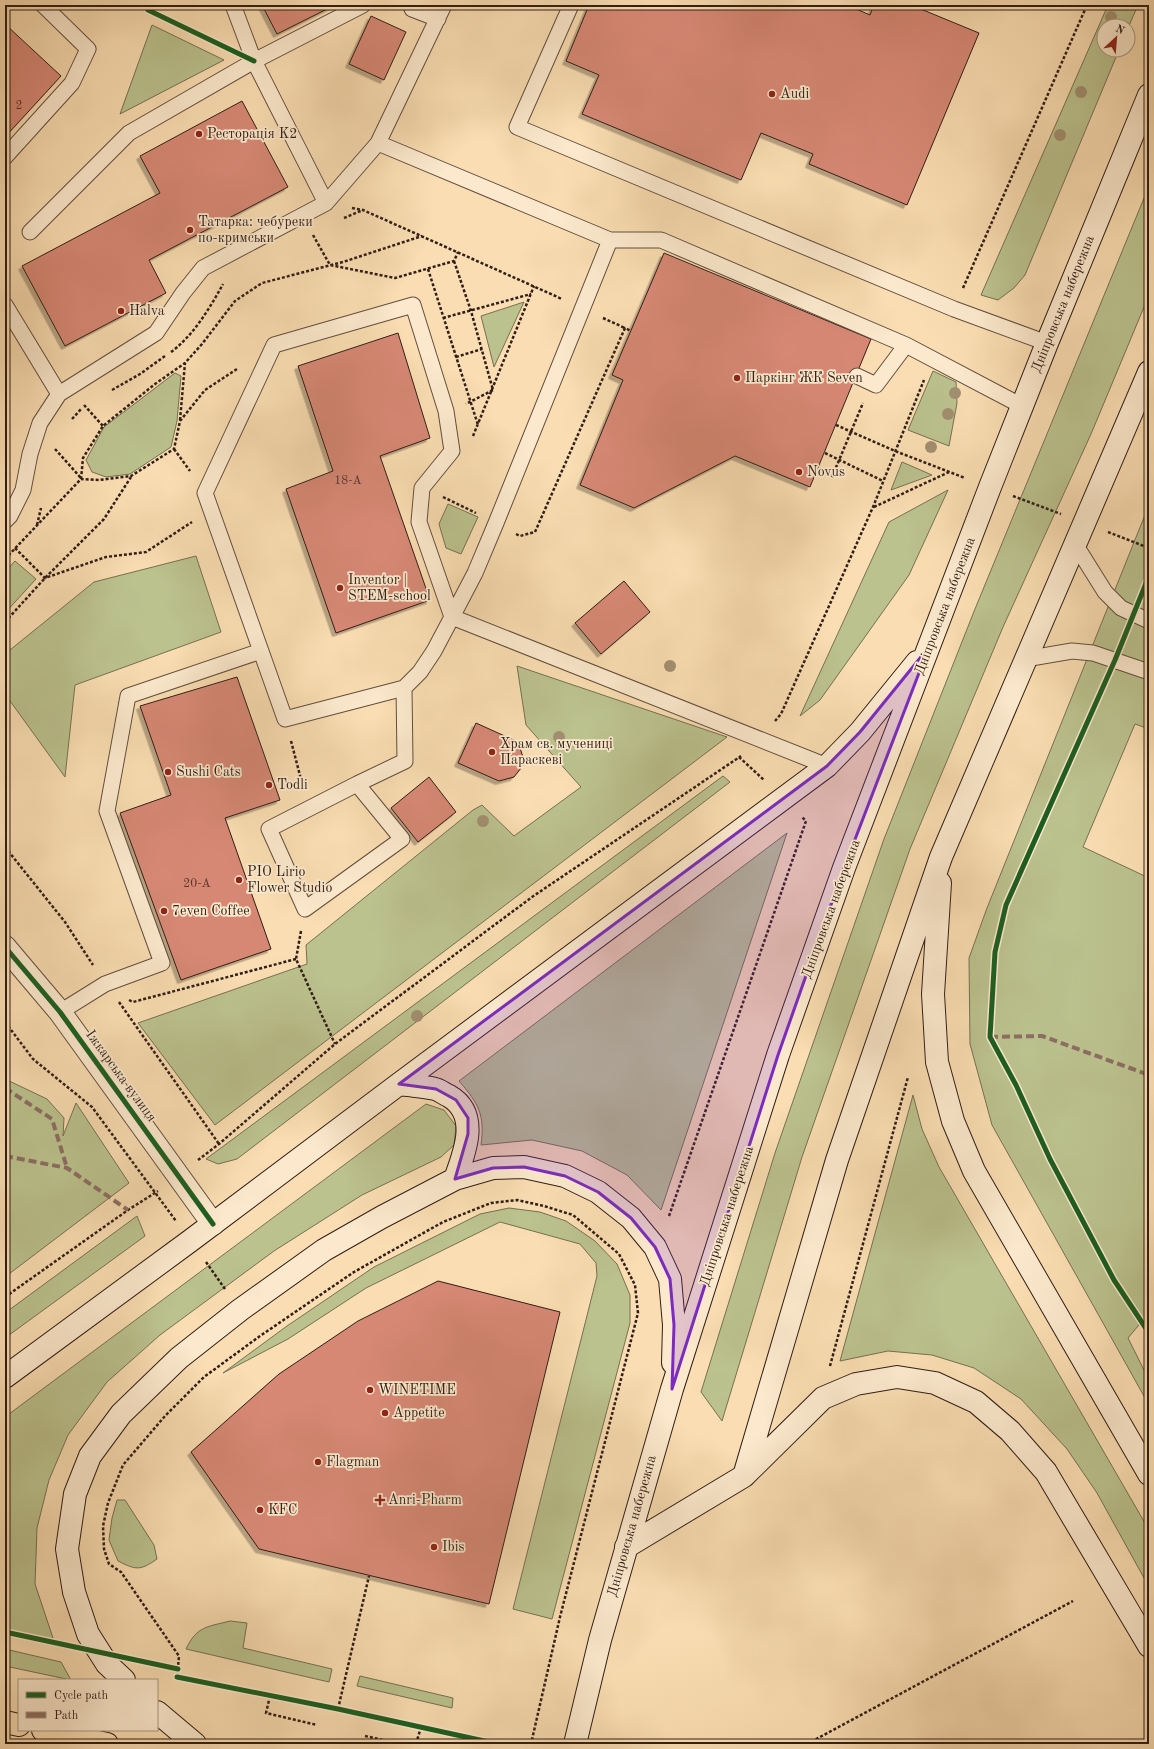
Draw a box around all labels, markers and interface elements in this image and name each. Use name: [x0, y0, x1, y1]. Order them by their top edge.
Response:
north arrow: [1096, 18, 1136, 58]
text: N: [1114, 24, 1126, 37]
place label: Audi: [780, 87, 809, 101]
marker: Audi: [767, 89, 777, 99]
house number: 2: [16, 100, 22, 112]
place label: Ресторація K2: [207, 127, 297, 141]
marker: Ресторація K2: [194, 129, 204, 139]
place label: Татарка: чебуреки по-кримськи: [198, 215, 313, 245]
marker: Татарка: чебуреки по-кримськи: [185, 225, 195, 235]
street label: Дніпровська набережна: [1029, 233, 1097, 375]
place label: Halva: [129, 304, 165, 318]
marker: Halva: [116, 306, 126, 316]
place label: Паркінг ЖК Seven: [745, 371, 863, 385]
marker: Паркінг ЖК Seven: [732, 373, 742, 383]
place label: Novus: [807, 465, 845, 479]
marker: Novus: [794, 467, 804, 477]
house number: 18-А: [334, 475, 362, 487]
street label: Дніпровська набережна: [912, 535, 978, 677]
place label: Inventor | STEM-school: [348, 573, 431, 603]
marker: Inventor | STEM-school: [335, 583, 345, 593]
place label: Храм св. мучениці Параскеві: [500, 737, 613, 767]
marker: Храм св. мучениці Параскеві: [487, 747, 497, 757]
place label: Sushi Cats: [176, 765, 241, 779]
marker: Sushi Cats: [163, 767, 173, 777]
place label: Todli: [277, 778, 308, 792]
marker: Todli: [264, 780, 274, 790]
street label: Дніпровська набережна: [799, 838, 863, 980]
place label: PIO Lirio Flower Studio: [247, 865, 332, 895]
marker: PIO Lirio Flower Studio: [234, 875, 244, 885]
house number: 20-А: [183, 878, 211, 890]
place label: 7even Coffee: [172, 904, 250, 918]
marker: 7even Coffee: [159, 906, 169, 916]
street label: Іжкарська вулиця: [83, 1028, 159, 1124]
street label: Дніпровська набережна: [698, 1144, 756, 1288]
place label: WINETIME: [378, 1383, 456, 1397]
marker: WINETIME: [365, 1385, 375, 1395]
place label: Appetite: [393, 1406, 445, 1420]
marker: Appetite: [380, 1408, 390, 1418]
street label: Дніпровська набережна: [605, 1454, 659, 1598]
place label: Flagman: [326, 1455, 380, 1469]
marker: Flagman: [313, 1457, 323, 1467]
place label: Anri-Pharm: [388, 1493, 462, 1507]
marker: Anri-Pharm: [375, 1495, 385, 1505]
place label: KFC: [268, 1503, 297, 1517]
marker: KFC: [255, 1505, 265, 1515]
place label: Ibis: [442, 1540, 465, 1554]
marker: Ibis: [429, 1542, 439, 1552]
legend: [18, 1679, 158, 1731]
text: Cycle path: [54, 1690, 109, 1702]
text: Path: [54, 1710, 79, 1722]

